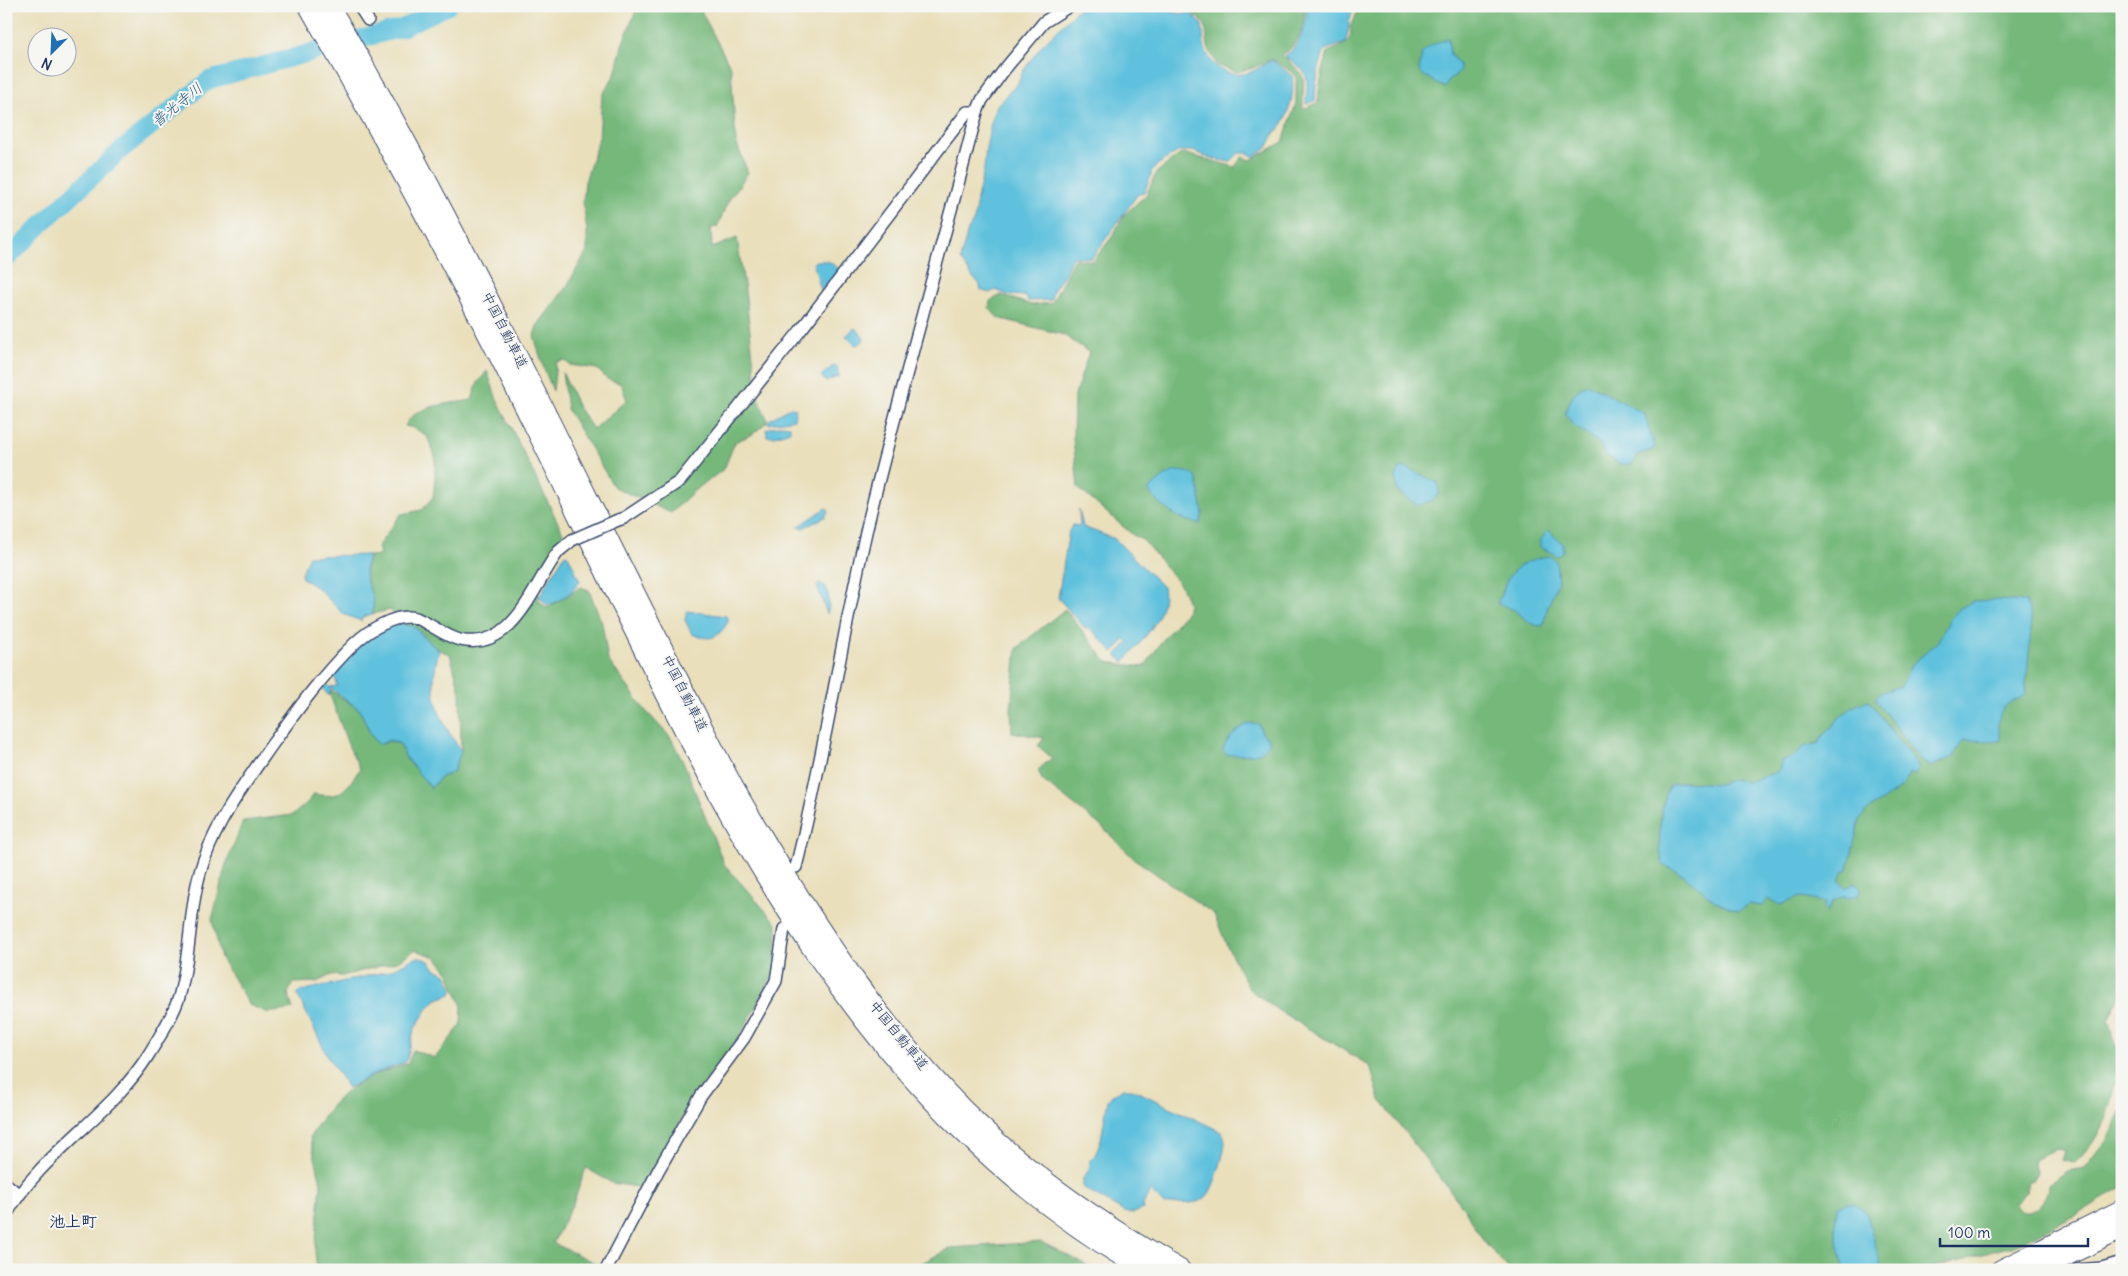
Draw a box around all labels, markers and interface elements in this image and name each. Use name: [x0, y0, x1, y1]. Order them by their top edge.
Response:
north arrow: [28, 28, 78, 78]
text: N: [39, 54, 55, 74]
water label: 普光寺川: [147, 78, 206, 131]
street label: 中国自動車道: [478, 288, 532, 372]
street label: 中国自動車道: [658, 651, 712, 735]
street label: 中国自動車道: [866, 997, 932, 1073]
district label: 池上町: [49, 1211, 97, 1231]
scale bar: [1940, 1216, 2088, 1248]
text: 100 m: [1948, 1223, 1990, 1242]

